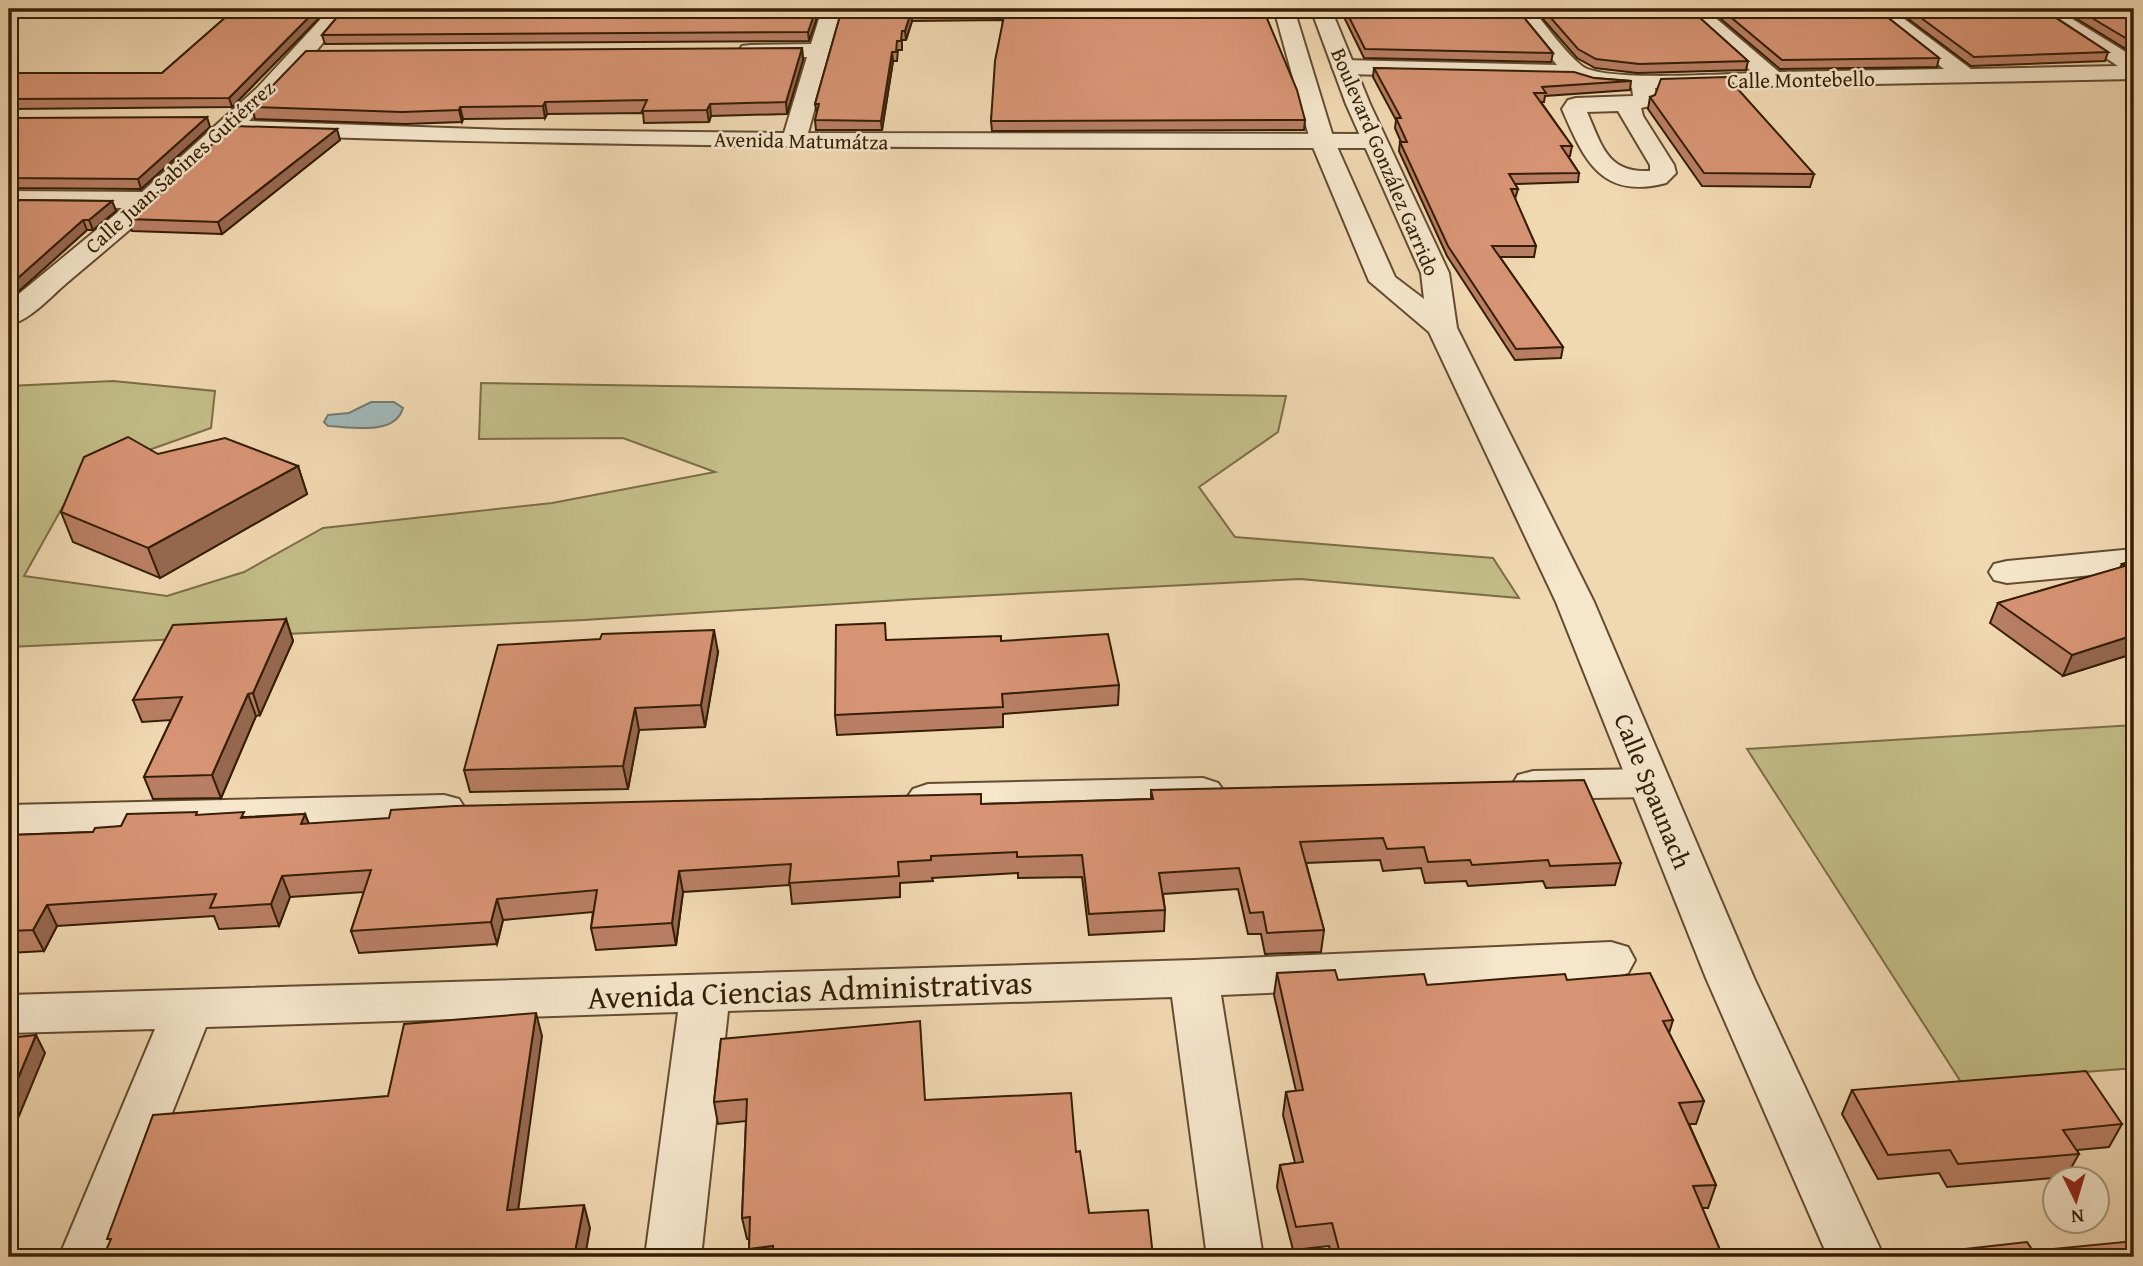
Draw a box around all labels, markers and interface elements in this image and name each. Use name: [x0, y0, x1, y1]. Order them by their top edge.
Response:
street label: Boulevard González Garrido: [1323, 43, 1448, 281]
street label: Calle Montebello: [1727, 63, 1875, 96]
street label: Calle Juan Sabines Gutiérrez: [78, 73, 282, 261]
street label: Avenida Matumátza: [714, 123, 889, 158]
street label: Calle Spaunach: [1605, 707, 1703, 875]
street label: Avenida Ciencias Administrativas: [586, 958, 1033, 1021]
north arrow: [2042, 1164, 2112, 1234]
text: N: [2070, 1202, 2085, 1231]

